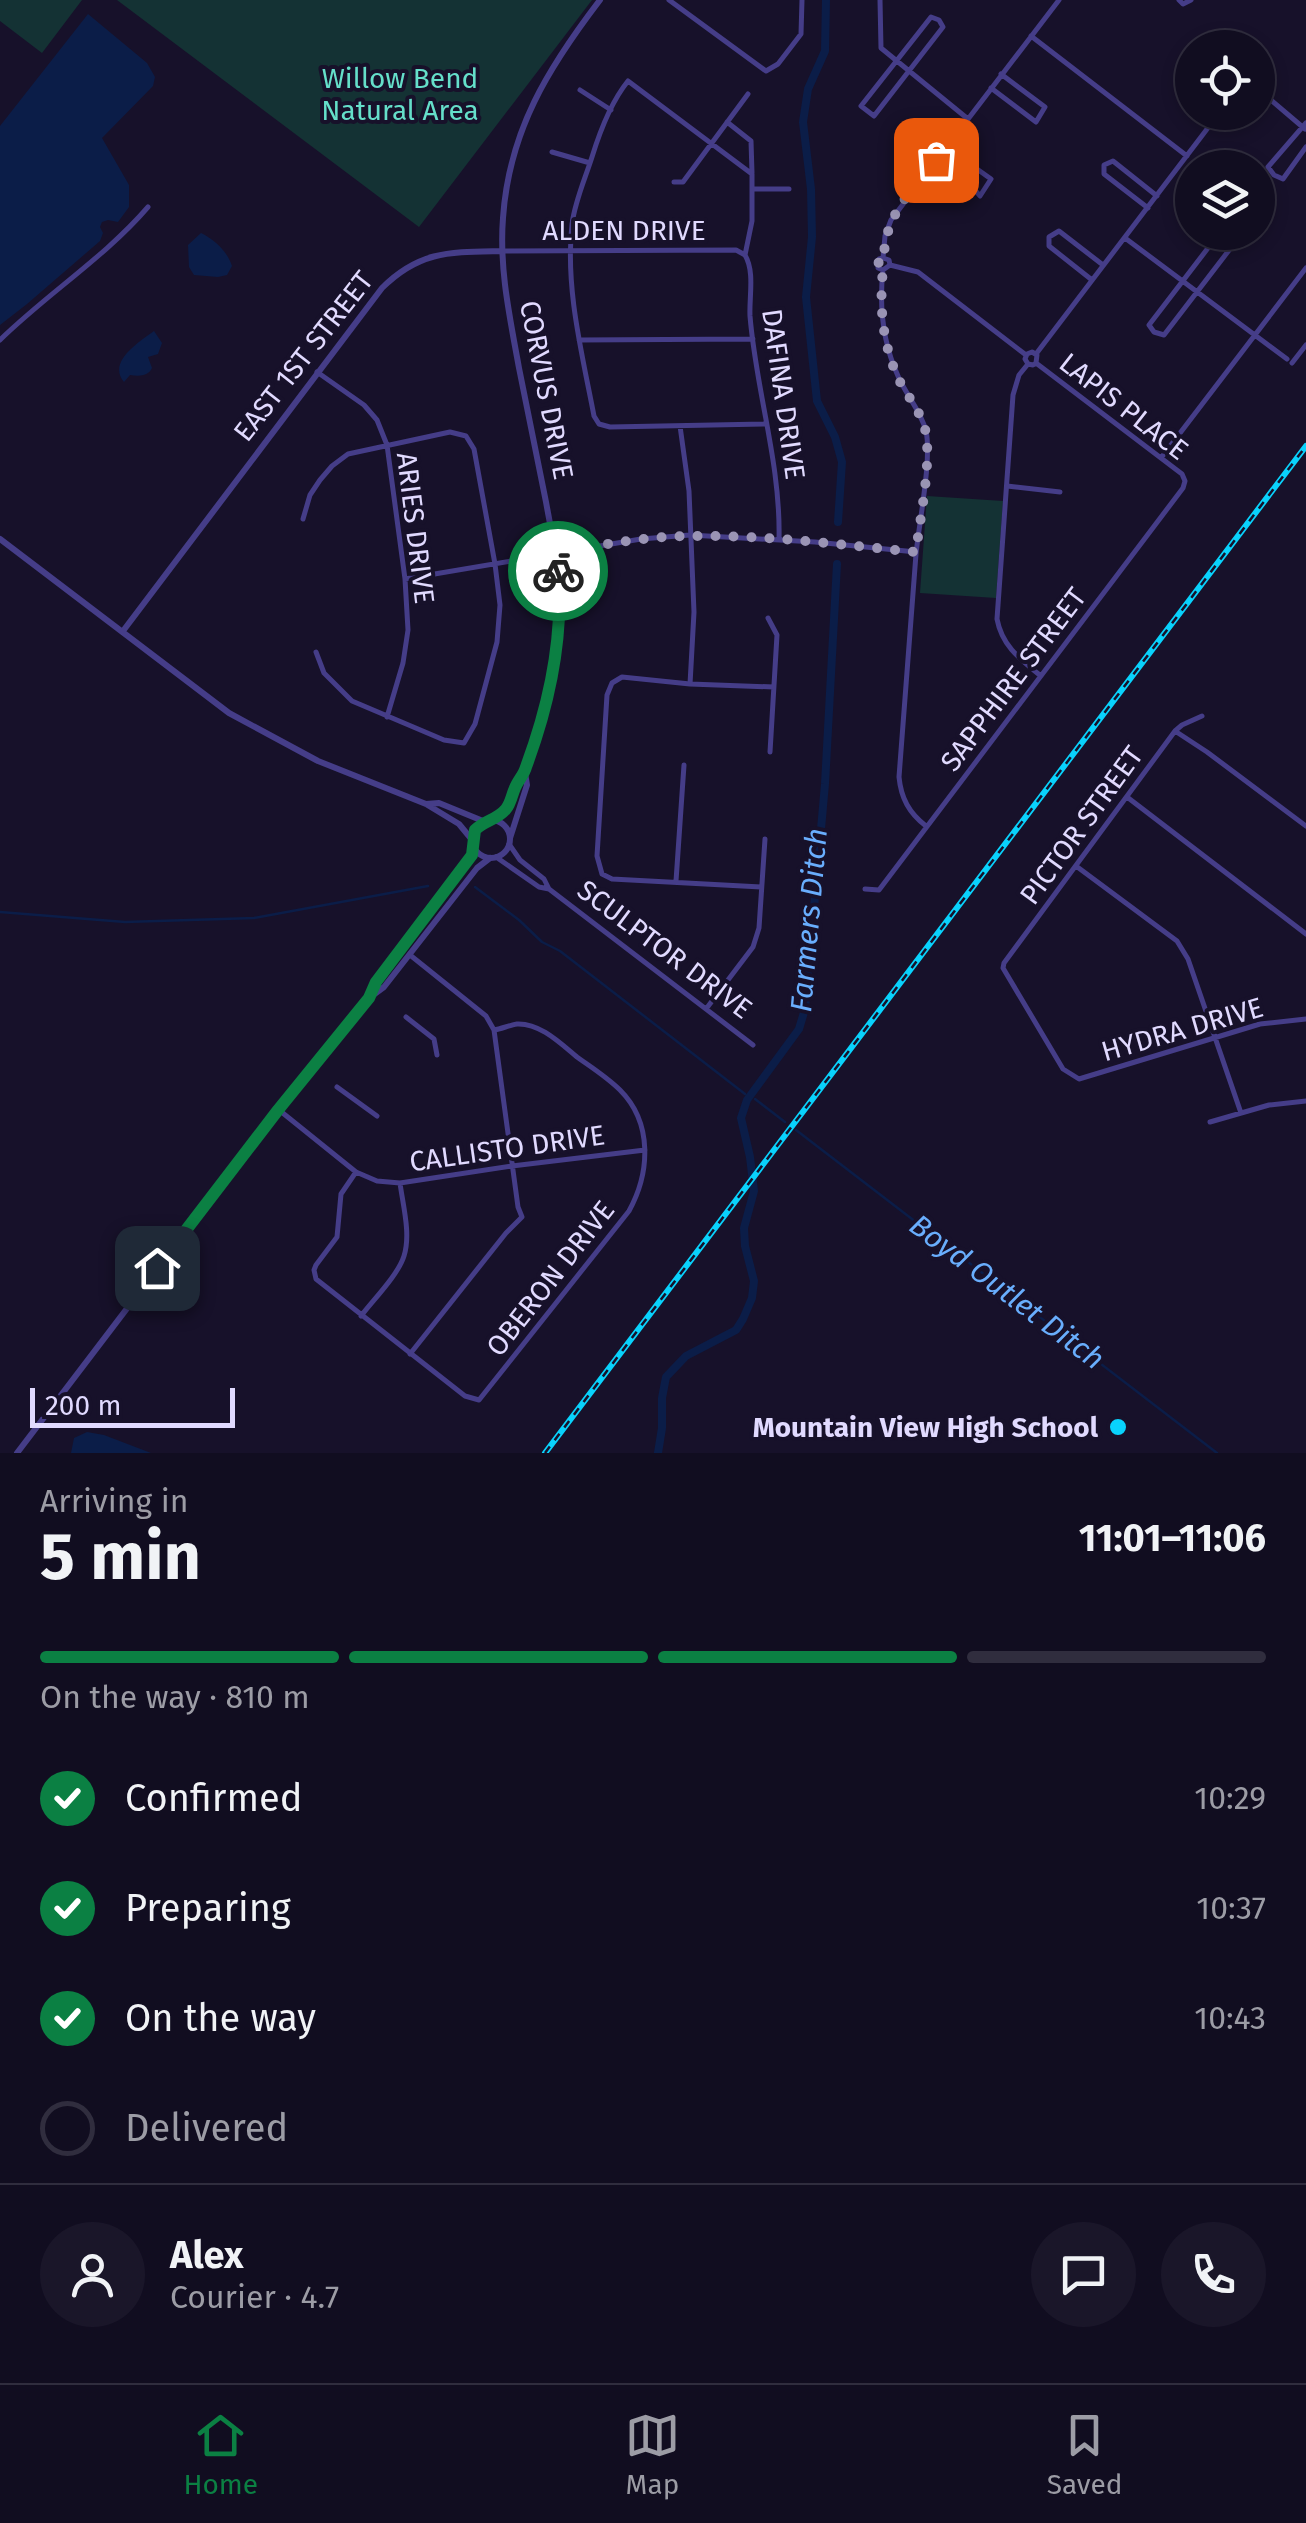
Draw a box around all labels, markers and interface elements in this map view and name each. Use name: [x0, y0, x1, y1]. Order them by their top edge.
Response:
map controls: [1175, 30, 1275, 250]
button: locate: [1175, 30, 1275, 130]
park label: Willow Bend Natural Area: [321, 62, 479, 127]
pin: [894, 118, 979, 203]
icon: bag: [909, 133, 964, 188]
button: layers: [1175, 150, 1275, 250]
street label: ALDEN DRIVE: [542, 214, 706, 247]
street label: EAST 1ST STREET: [227, 264, 380, 448]
street label: CORVUS DRIVE: [513, 298, 580, 482]
street label: DAFINA DRIVE: [755, 307, 812, 482]
street label: LAPIS PLACE: [1053, 346, 1194, 467]
street label: ARIES DRIVE: [390, 450, 441, 606]
courier: [508, 521, 608, 621]
icon: bike: [531, 544, 586, 599]
street label: SAPPHIRE STREET: [934, 581, 1093, 777]
street label: PICTOR STREET: [1013, 739, 1150, 911]
water label: Farmers Ditch: [783, 826, 835, 1014]
street label: SCULPTOR DRIVE: [571, 873, 758, 1026]
street label: HYDRA DRIVE: [1097, 991, 1267, 1068]
street label: CALLISTO DRIVE: [407, 1118, 607, 1179]
street label: OBERON DRIVE: [480, 1194, 621, 1362]
water label: Boyd Outlet Ditch: [902, 1207, 1112, 1377]
pin: [115, 1226, 200, 1311]
icon: home: [130, 1241, 185, 1296]
scale bar: [30, 1383, 235, 1428]
text: 200 m: [45, 1389, 122, 1422]
place label: Mountain View High School: [753, 1411, 1099, 1444]
marker: Mountain View High School: [1107, 1416, 1129, 1438]
text: Arriving in: [40, 1482, 188, 1520]
text: 11:01–11:06: [1079, 1515, 1266, 1561]
text: 5 min: [40, 1518, 201, 1596]
text: On the way · 810 m: [40, 1678, 310, 1716]
icon: check: [40, 1771, 95, 1826]
text: Confirmed: [125, 1775, 303, 1821]
text: 10:29: [1194, 1779, 1266, 1817]
icon: check: [40, 1881, 95, 1936]
text: Preparing: [125, 1885, 291, 1931]
text: 10:37: [1196, 1889, 1266, 1927]
icon: check: [40, 1991, 95, 2046]
text: On the way: [125, 1995, 316, 2041]
text: 10:43: [1194, 1999, 1266, 2037]
text: Delivered: [125, 2105, 288, 2151]
button: person: [40, 2222, 145, 2327]
button: chat: [1031, 2222, 1136, 2327]
button: phone: [1161, 2222, 1266, 2327]
text: Alex: [170, 2232, 243, 2278]
text: Courier · 4.7: [170, 2278, 339, 2316]
tab: Home: [183, 2408, 258, 2501]
tab: Map: [625, 2408, 680, 2501]
tab: Saved: [1047, 2408, 1123, 2501]

